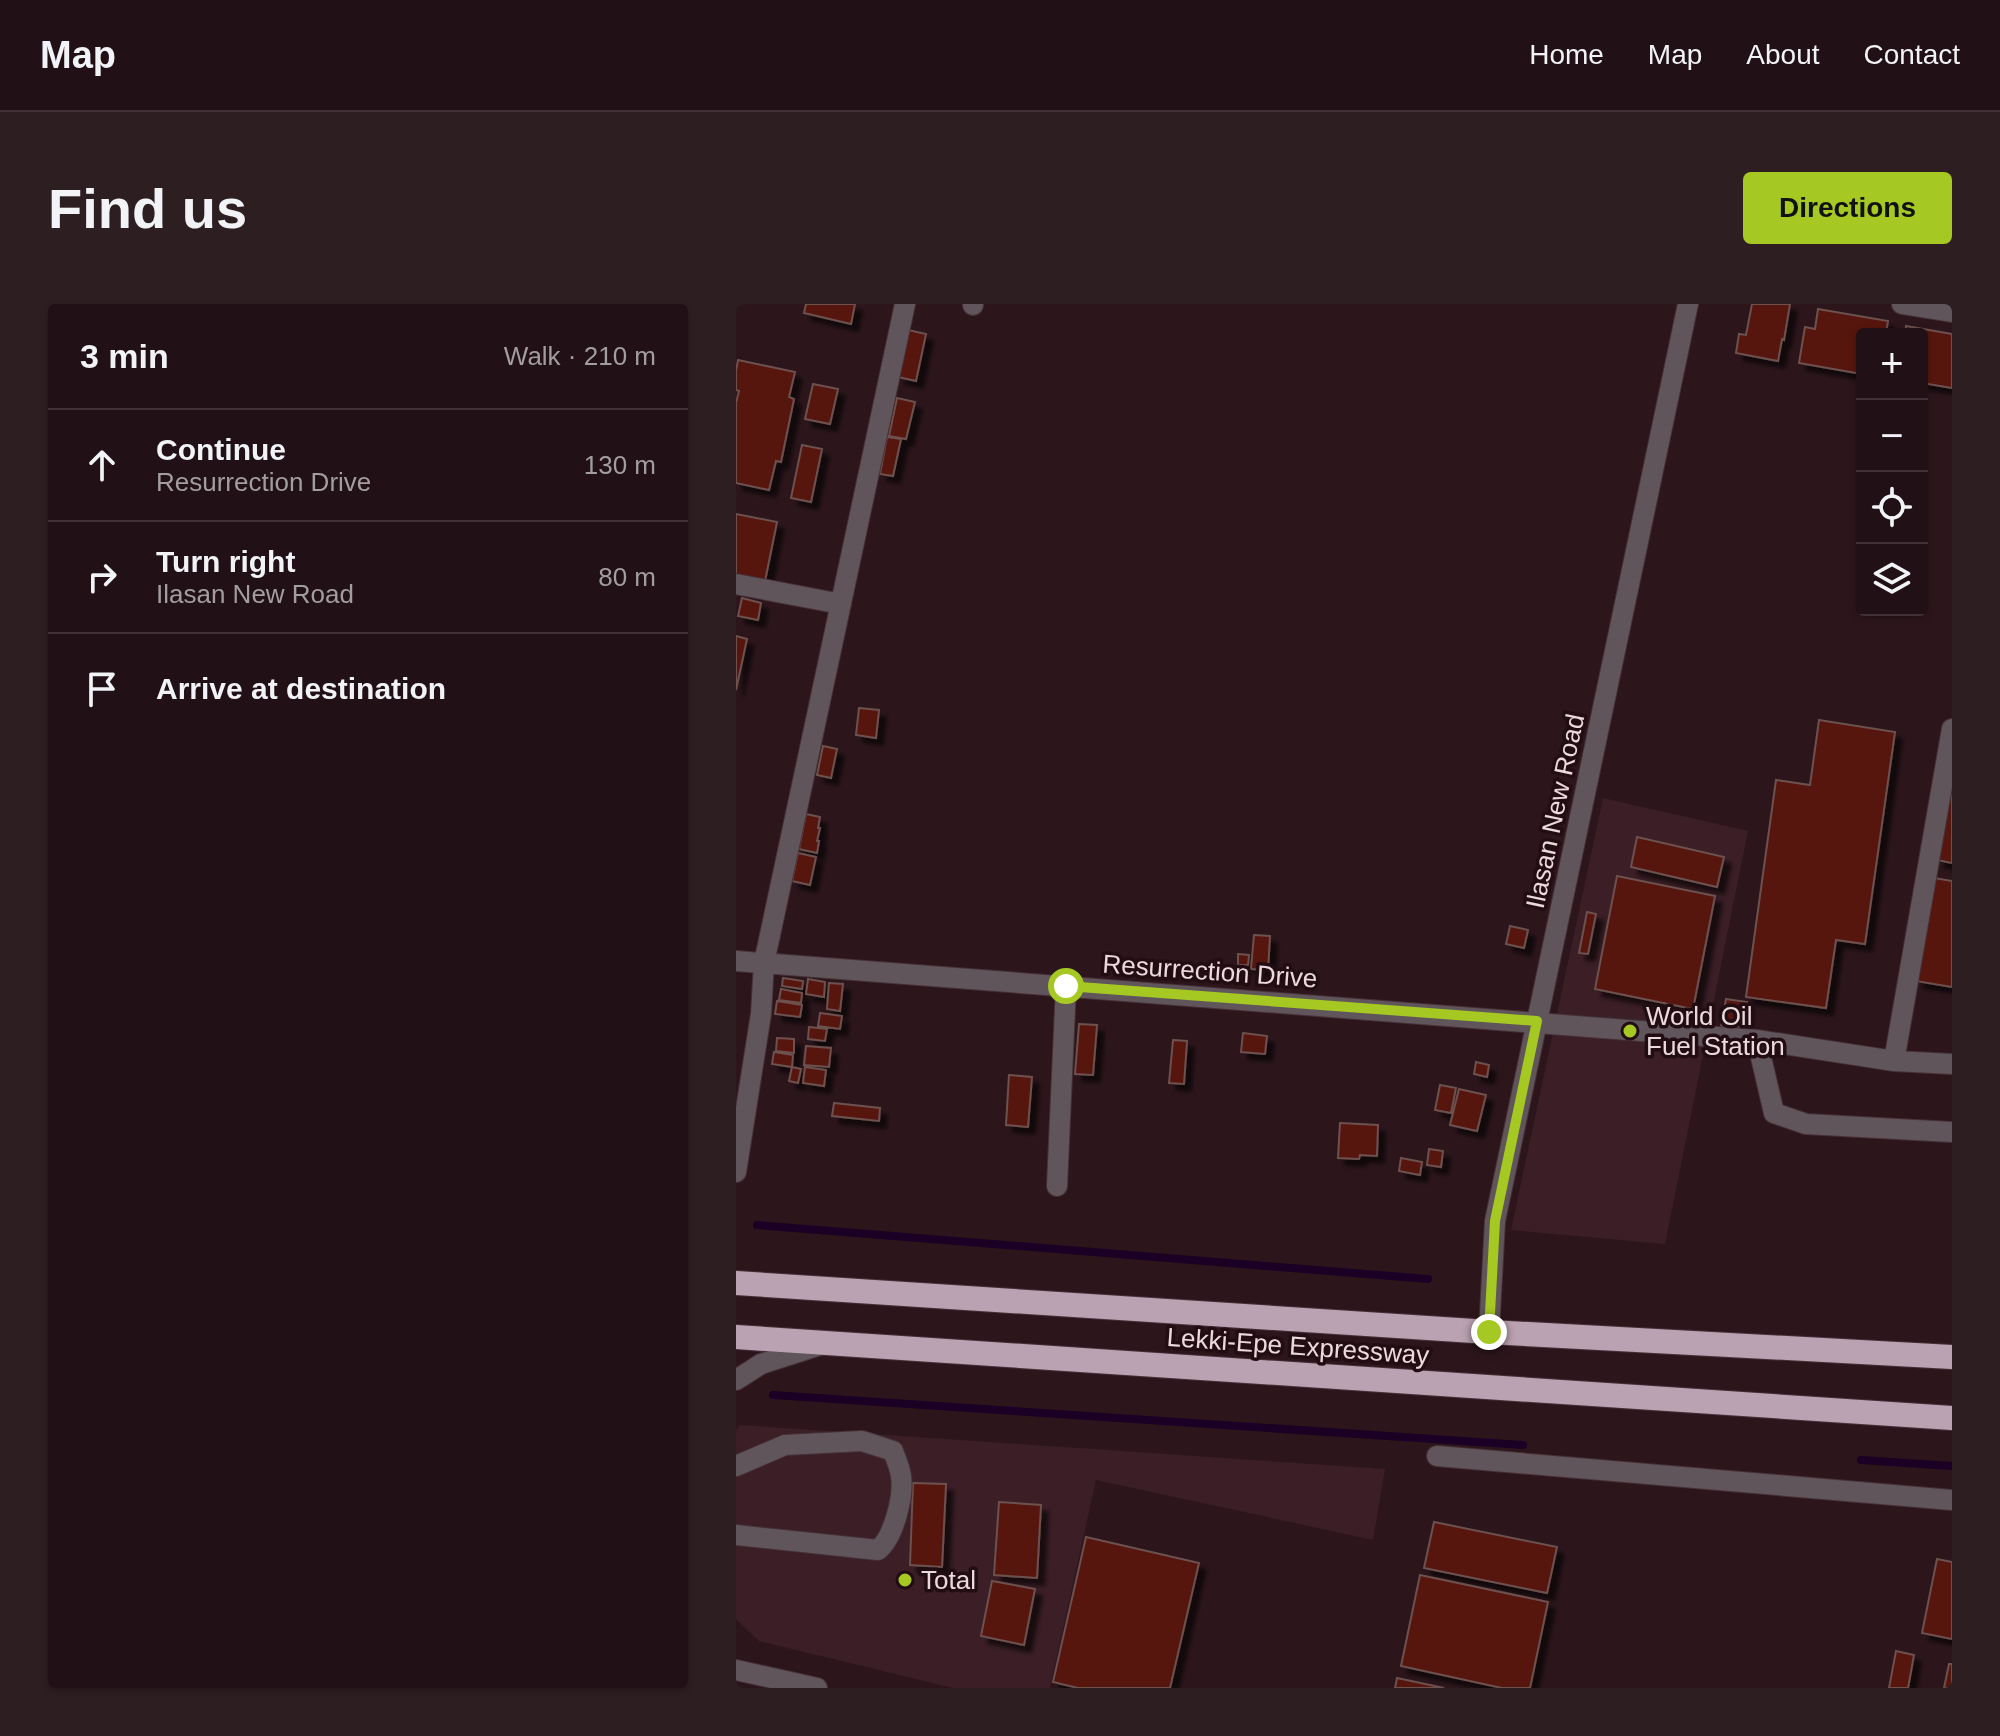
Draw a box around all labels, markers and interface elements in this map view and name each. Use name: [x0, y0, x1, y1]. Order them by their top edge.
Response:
text: Map: [40, 34, 116, 76]
text: Home: [1529, 39, 1604, 70]
text: Map: [1648, 39, 1702, 70]
text: About: [1746, 39, 1820, 70]
text: Contact: [1864, 39, 1960, 70]
button: Directions: [1743, 172, 1952, 244]
text: Find us: [48, 177, 247, 240]
map controls: [1856, 328, 1928, 616]
button: +: [1856, 328, 1928, 400]
text: 3 min: [80, 337, 169, 375]
text: Walk · 210 m: [504, 341, 656, 371]
button: −: [1856, 400, 1928, 472]
text: Continue: [156, 433, 286, 466]
icon: ahead: [80, 443, 124, 487]
text: 130 m: [584, 450, 656, 480]
text: Resurrection Drive: [156, 467, 371, 497]
button: locate: [1856, 472, 1928, 544]
button: layers: [1856, 544, 1928, 616]
text: Turn right: [156, 545, 295, 578]
icon: right: [80, 555, 124, 599]
text: 80 m: [598, 562, 656, 592]
text: Ilasan New Road: [156, 579, 354, 609]
icon: arrive: [80, 667, 124, 711]
text: Arrive at destination: [156, 672, 446, 705]
street label: Ilasan New Road: [1520, 711, 1590, 911]
street label: Resurrection Drive: [1102, 949, 1318, 993]
route start: [1048, 968, 1084, 1004]
place label: World Oil Fuel Station: [1646, 1001, 1785, 1061]
marker: World Oil Fuel Station: [1621, 1022, 1639, 1040]
route end: [1471, 1314, 1507, 1350]
street label: Lekki-Epe Expressway: [1166, 1322, 1430, 1370]
place label: Total: [921, 1565, 976, 1595]
marker: Total: [896, 1571, 914, 1589]

